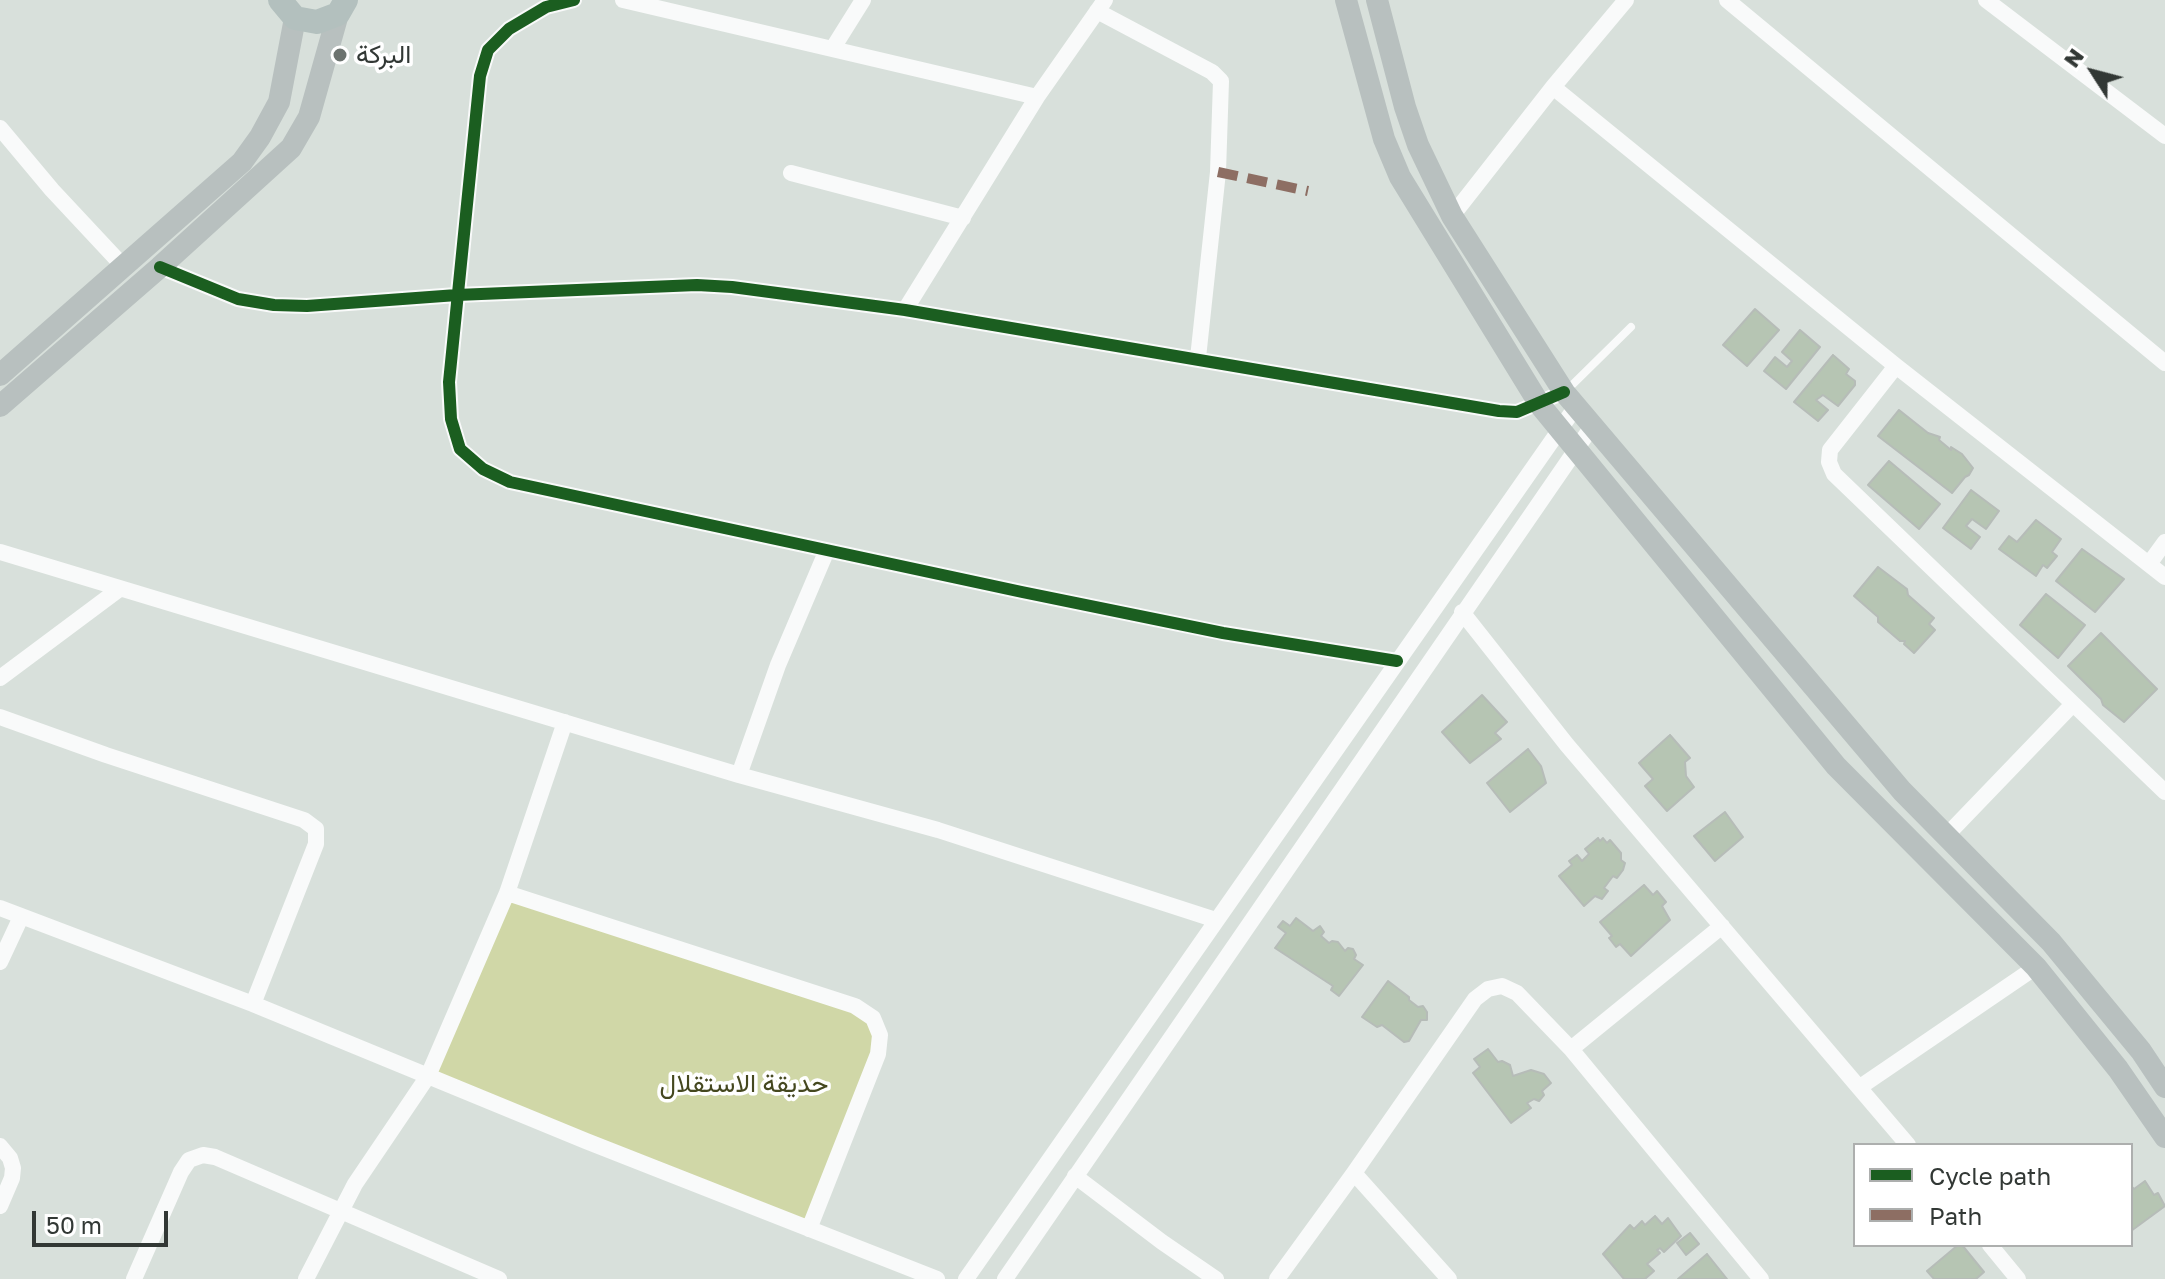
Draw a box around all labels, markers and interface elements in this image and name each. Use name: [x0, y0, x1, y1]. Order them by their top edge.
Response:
north arrow: [2053, 32, 2133, 112]
place label: البركة: [356, 39, 411, 71]
text: N: [2057, 43, 2089, 72]
marker: البركة: [331, 46, 349, 64]
park label: حديقة الاستقلال: [660, 1068, 828, 1100]
legend: [1853, 1143, 2133, 1247]
text: Cycle path: [1929, 1161, 2051, 1190]
scale bar: [36, 1195, 172, 1245]
text: Path: [1929, 1201, 1982, 1230]
text: 50 m: [46, 1210, 102, 1239]

